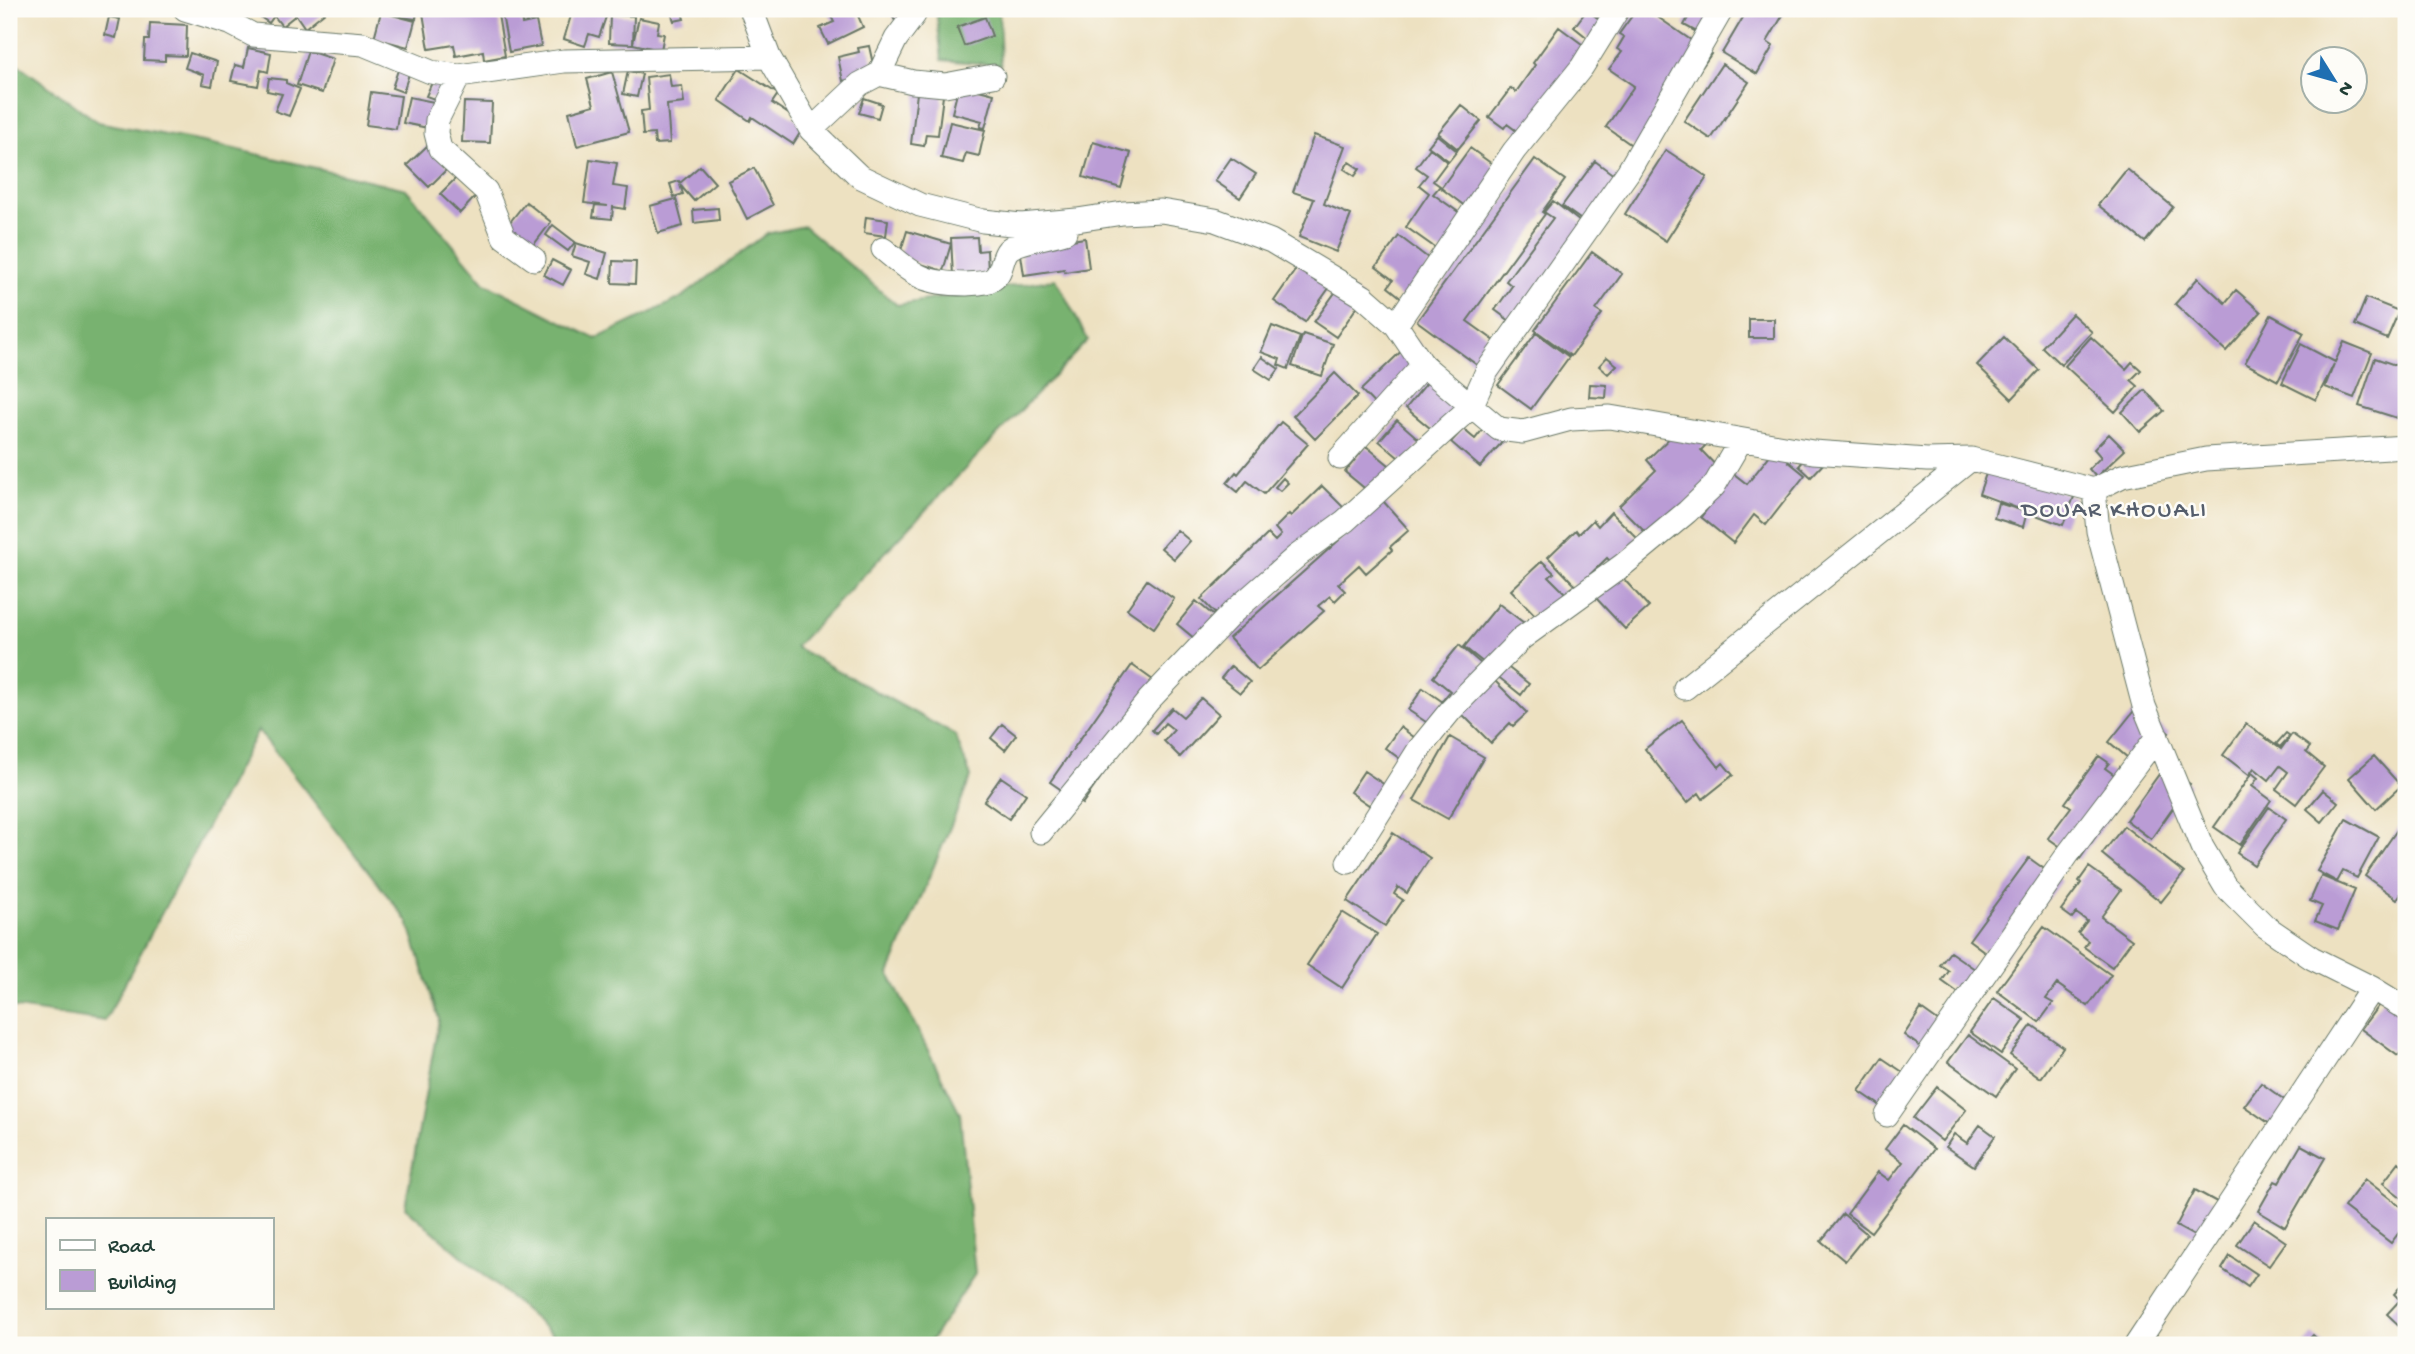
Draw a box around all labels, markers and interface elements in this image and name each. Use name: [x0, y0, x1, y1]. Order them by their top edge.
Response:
north arrow: [2300, 46, 2370, 116]
text: N: [2332, 76, 2358, 100]
district label: DOUAR KHOUALI: [2020, 497, 2208, 526]
legend: [46, 1218, 273, 1308]
text: Road: [108, 1236, 156, 1261]
text: Building: [107, 1272, 177, 1297]

